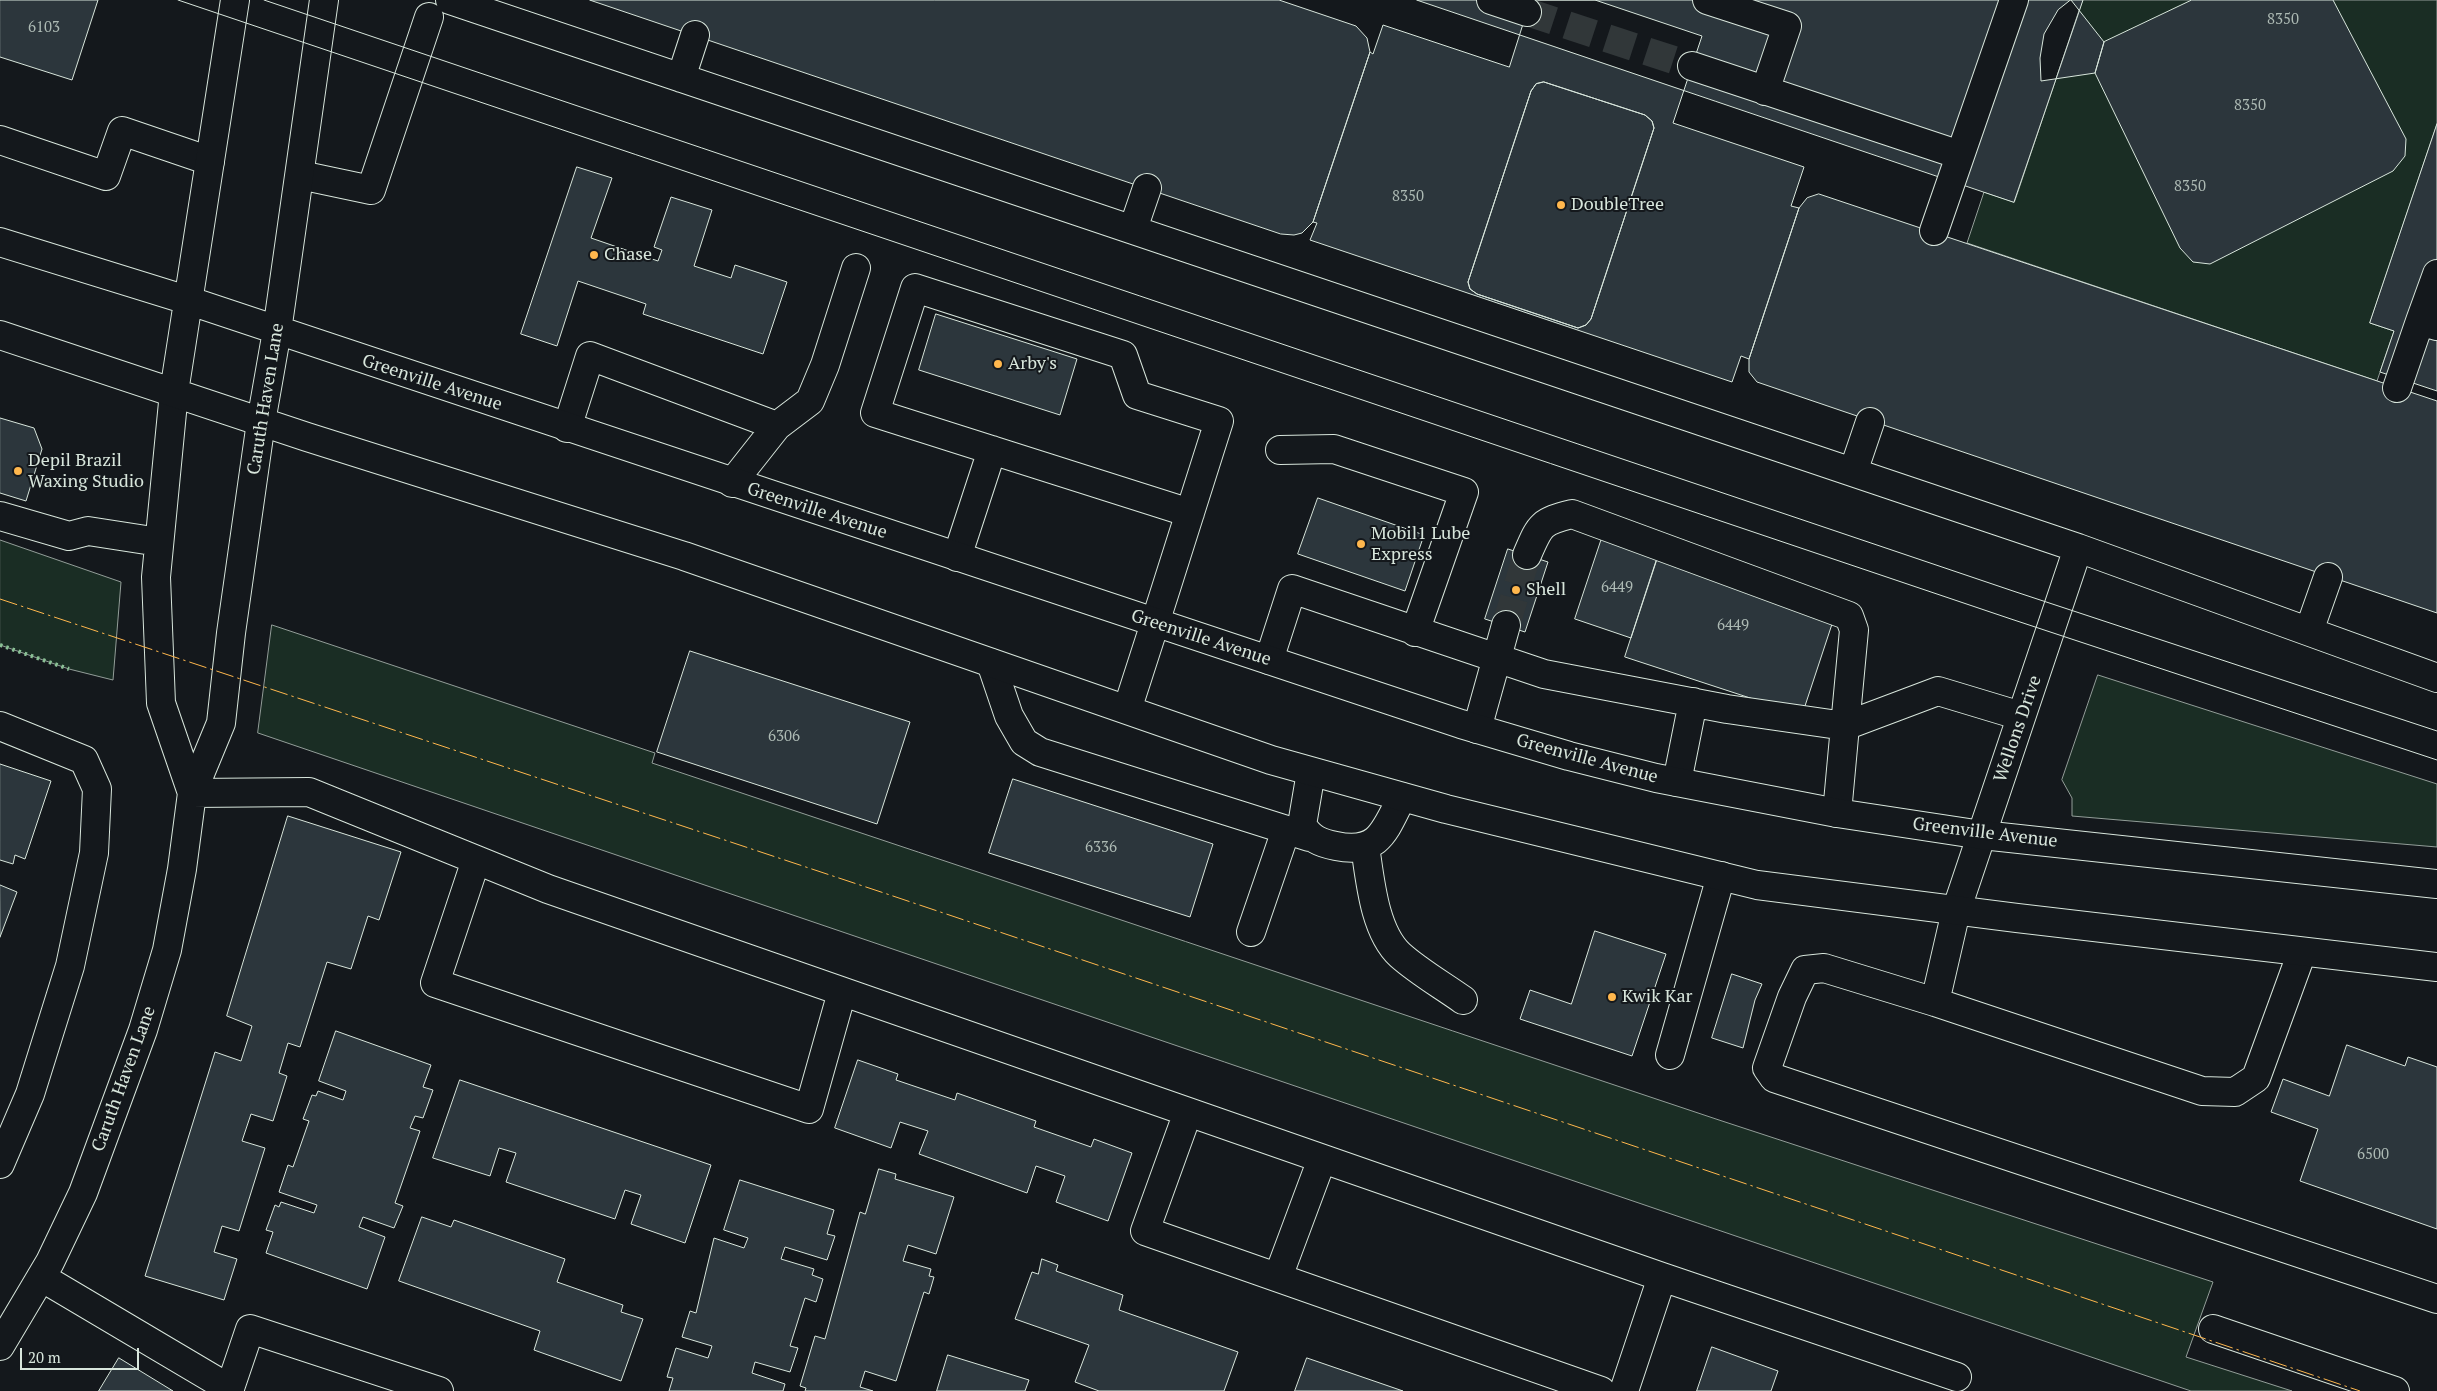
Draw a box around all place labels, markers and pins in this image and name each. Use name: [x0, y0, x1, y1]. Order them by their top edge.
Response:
place label: DoubleTree: [1571, 194, 1664, 216]
marker: DoubleTree: [1555, 199, 1567, 211]
place label: Chase: [604, 244, 652, 266]
marker: Chase: [588, 249, 600, 261]
place label: Arby's: [1008, 353, 1057, 375]
marker: Arby's: [992, 358, 1004, 370]
place label: Depil Brazil Waxing Studio: [28, 450, 144, 492]
marker: Depil Brazil Waxing Studio: [12, 465, 24, 477]
place label: Mobil1 Lube Express: [1371, 523, 1470, 566]
marker: Mobil1 Lube Express: [1355, 538, 1367, 550]
place label: Shell: [1526, 579, 1566, 601]
marker: Shell: [1510, 584, 1522, 596]
place label: Kwik Kar: [1622, 986, 1692, 1008]
marker: Kwik Kar: [1606, 991, 1618, 1003]

